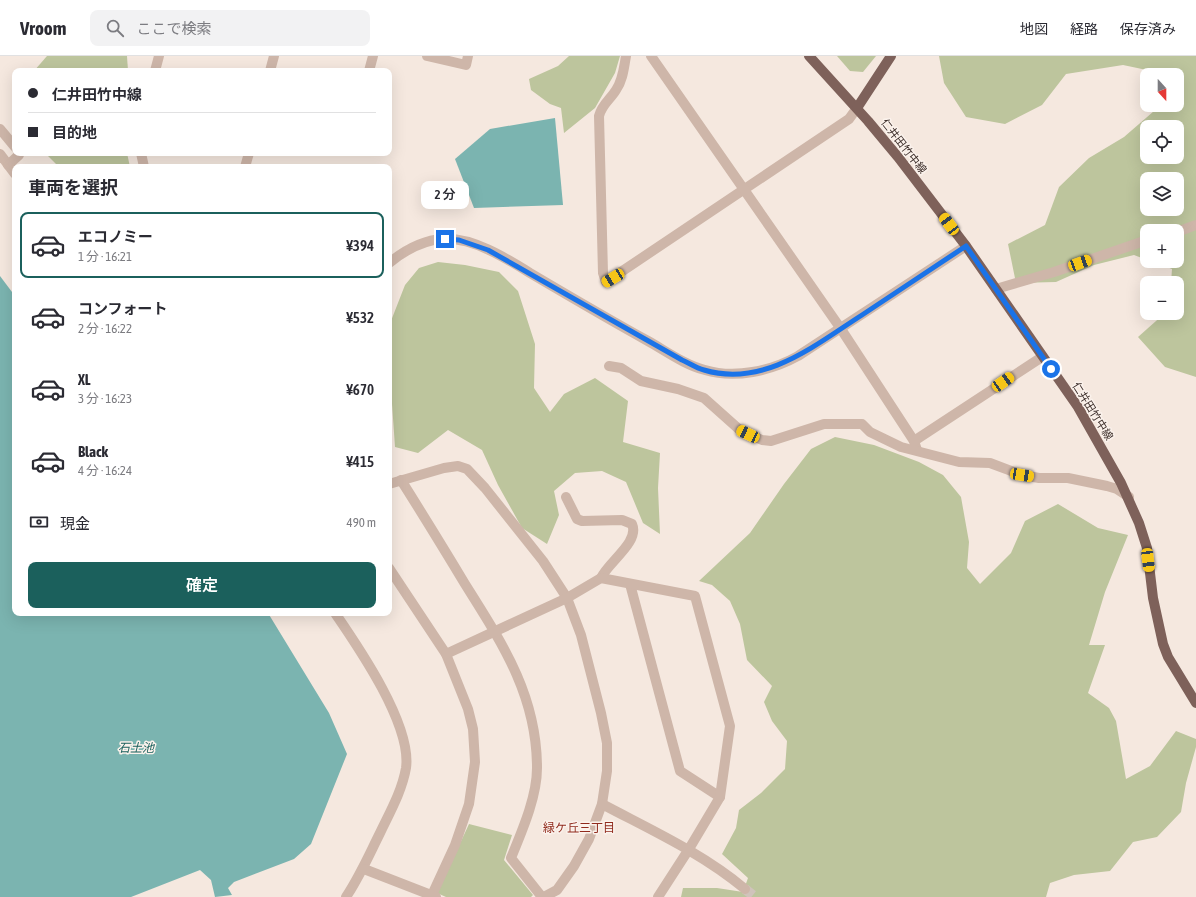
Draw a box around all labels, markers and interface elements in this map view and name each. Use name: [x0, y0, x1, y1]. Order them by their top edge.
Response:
search box: [90, 10, 370, 46]
text: Vroom: [20, 17, 66, 39]
icon: search: [104, 17, 126, 39]
text: ここで検索: [136, 20, 211, 37]
text: 地図: [1020, 21, 1048, 37]
text: 経路: [1070, 21, 1098, 37]
text: 保存済み: [1120, 21, 1176, 37]
north arrow: [1140, 68, 1184, 112]
map controls: [1140, 68, 1184, 320]
text: 仁井田竹中線: [52, 86, 142, 103]
street label: 仁井田竹中線: [879, 116, 929, 176]
button: locate: [1140, 120, 1184, 164]
text: 目的地: [52, 124, 97, 141]
button: layers: [1140, 172, 1184, 216]
text: 車両を選択: [28, 177, 118, 198]
callout: 2 分: [421, 181, 469, 209]
text: 2 分: [435, 187, 455, 202]
car: [937, 211, 961, 237]
button: +: [1140, 224, 1184, 268]
icon: car: [30, 227, 66, 263]
text: エコノミー: [78, 228, 153, 245]
route end: [436, 230, 454, 248]
text: ¥394: [346, 237, 374, 254]
text: 1 分 · 16:21: [78, 249, 132, 264]
car: [1067, 253, 1093, 273]
car: [600, 267, 626, 289]
button: −: [1140, 276, 1184, 320]
icon: car: [30, 299, 66, 335]
text: コンフォート: [78, 300, 168, 317]
text: ¥532: [346, 309, 374, 326]
text: 2 分 · 16:22: [78, 321, 132, 336]
route start: [1042, 360, 1060, 378]
car: [990, 370, 1016, 394]
icon: car: [30, 371, 66, 407]
text: XL: [78, 371, 91, 388]
street label: 仁井田竹中線: [1070, 380, 1116, 442]
text: ¥670: [346, 381, 374, 398]
text: 3 分 · 16:23: [78, 391, 132, 406]
car: [735, 423, 761, 445]
icon: car: [30, 443, 66, 479]
text: Black: [78, 443, 108, 460]
text: ¥415: [346, 453, 374, 470]
text: 4 分 · 16:24: [78, 463, 132, 478]
car: [1009, 467, 1035, 483]
icon: cash: [28, 511, 50, 533]
text: 現金: [60, 515, 90, 532]
text: 490 m: [347, 515, 376, 530]
car: [1141, 547, 1155, 573]
button: 確定: [28, 562, 376, 608]
water label: 石土池: [118, 741, 155, 755]
district label: 緑ケ丘三丁目: [543, 821, 615, 835]

